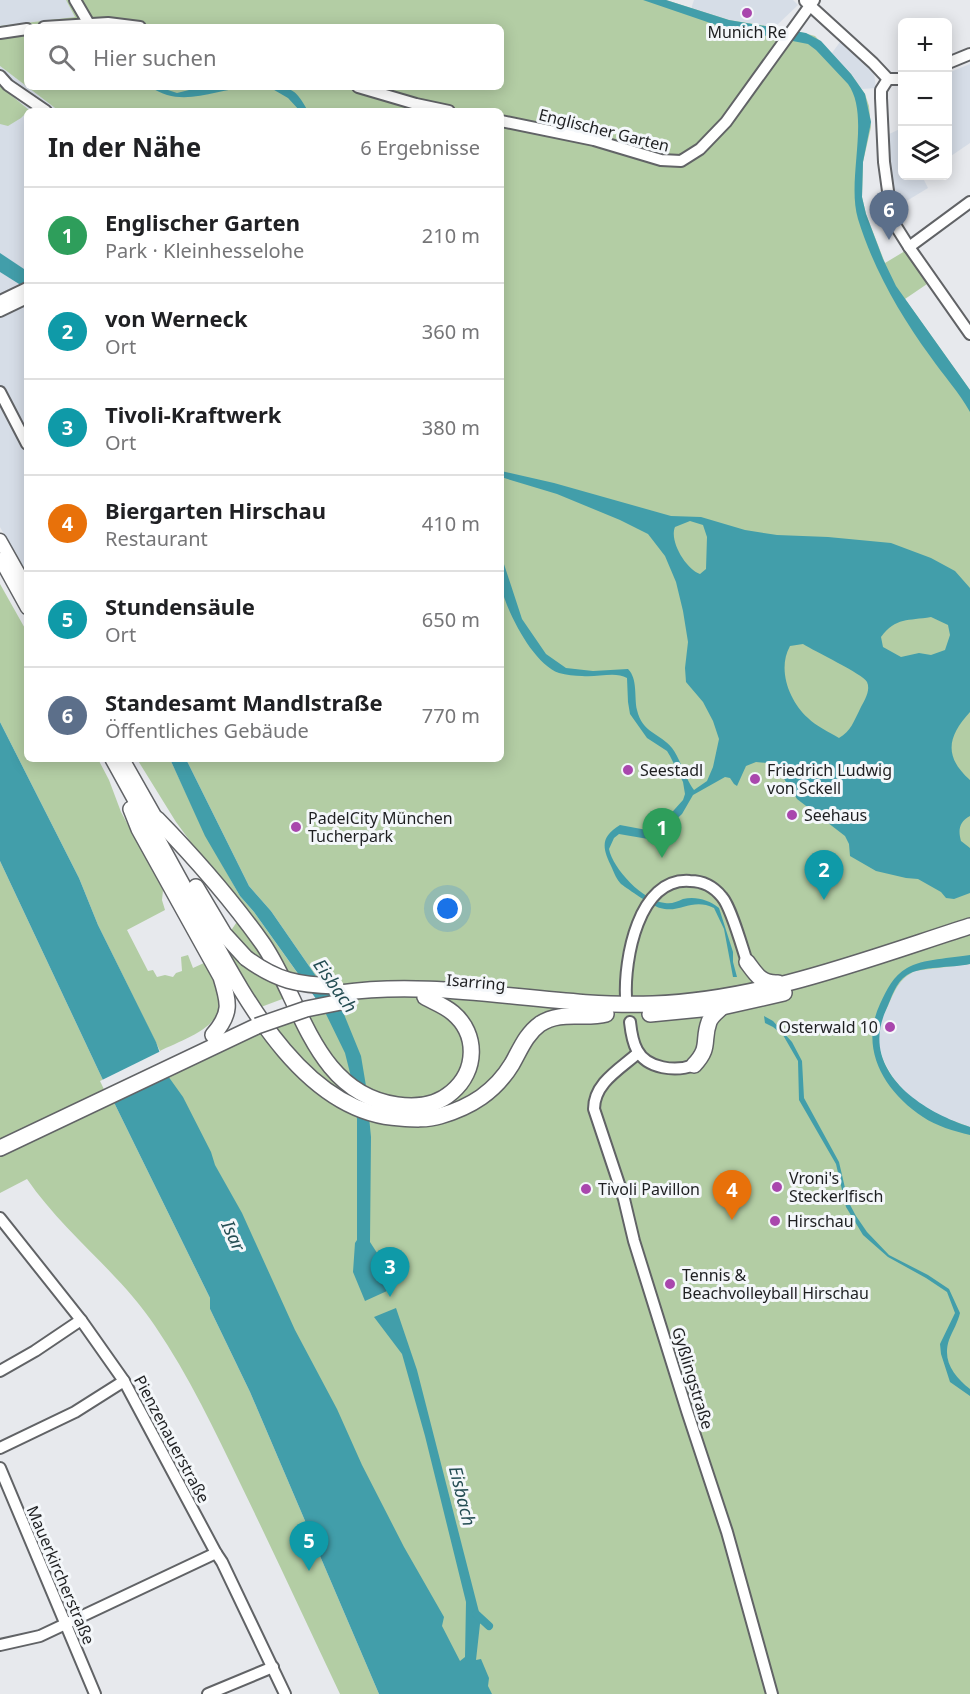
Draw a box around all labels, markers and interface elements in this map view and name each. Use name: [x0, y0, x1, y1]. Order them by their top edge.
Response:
marker: Munich Re: [740, 6, 754, 20]
map controls: [898, 18, 952, 180]
button: +: [898, 18, 952, 72]
place label: Munich Re: [707, 21, 787, 43]
search box: [24, 24, 504, 90]
icon: search: [45, 41, 78, 74]
text: Hier suchen: [93, 42, 217, 72]
button: −: [898, 72, 952, 126]
street label: Englischer Garten: [536, 103, 672, 157]
button: layers: [898, 126, 952, 180]
text: In der Nähe: [48, 129, 201, 165]
text: 6 Ergebnisse: [360, 134, 480, 161]
pin: 6: [870, 190, 908, 240]
text: Englischer Garten: [105, 207, 300, 237]
text: 1: [62, 222, 73, 249]
text: 210 m: [422, 222, 480, 249]
text: Park · Kleinhesselohe: [105, 237, 304, 264]
text: von Werneck: [105, 303, 248, 333]
text: 2: [62, 318, 73, 345]
text: 360 m: [422, 318, 480, 345]
text: Ort: [105, 333, 136, 360]
text: Tivoli-Kraftwerk: [105, 399, 281, 429]
text: 3: [62, 414, 73, 441]
text: 380 m: [422, 414, 480, 441]
text: Ort: [105, 429, 136, 456]
text: Biergarten Hirschau: [105, 495, 326, 525]
text: 4: [62, 510, 73, 537]
text: 410 m: [422, 510, 480, 537]
text: Restaurant: [105, 525, 208, 552]
text: Stundensäule: [105, 591, 255, 621]
text: 5: [62, 606, 73, 633]
text: 650 m: [422, 606, 480, 633]
text: Ort: [105, 621, 136, 648]
text: Standesamt Mandlstraße: [105, 687, 383, 717]
text: 6: [62, 702, 73, 729]
text: 770 m: [422, 702, 480, 729]
text: Öffentliches Gebäude: [105, 717, 309, 744]
place label: Seestadl: [640, 759, 703, 781]
place label: Friedrich Ludwig von Sckell: [767, 759, 892, 799]
marker: Seestadl: [621, 763, 635, 777]
marker: Friedrich Ludwig von Sckell: [748, 772, 762, 786]
place label: Seehaus: [804, 804, 867, 826]
place label: PadelCity München Tucherpark: [308, 807, 453, 847]
pin: 1: [642, 808, 682, 858]
marker: Seehaus: [785, 808, 799, 822]
marker: PadelCity München Tucherpark: [289, 820, 303, 834]
pin: 2: [804, 850, 844, 900]
your location: [433, 894, 462, 923]
water label: Eisbach: [309, 954, 363, 1017]
street label: Isarring: [446, 968, 506, 996]
place label: Osterwald 10: [778, 1016, 878, 1038]
marker: Osterwald 10: [883, 1020, 897, 1034]
place label: Vroni's Steckerlfisch: [789, 1167, 883, 1207]
pin: 4: [712, 1170, 752, 1220]
place label: Tivoli Pavillon: [598, 1178, 700, 1200]
marker: Vroni's Steckerlfisch: [770, 1180, 784, 1194]
marker: Tivoli Pavillon: [579, 1182, 593, 1196]
place label: Hirschau: [787, 1210, 854, 1232]
marker: Hirschau: [768, 1214, 782, 1228]
water label: Isar: [216, 1216, 252, 1255]
pin: 3: [370, 1248, 410, 1297]
place label: Tennis & Beachvolleyball Hirschau: [682, 1264, 869, 1304]
marker: Tennis & Beachvolleyball Hirschau: [663, 1277, 677, 1291]
street label: Gyßlingstraße: [667, 1324, 719, 1432]
street label: Pienzenauerstraße: [129, 1371, 215, 1507]
water label: Eisbach: [444, 1463, 482, 1528]
street label: Mauerkircherstraße: [22, 1502, 100, 1648]
pin: 5: [290, 1522, 328, 1571]

